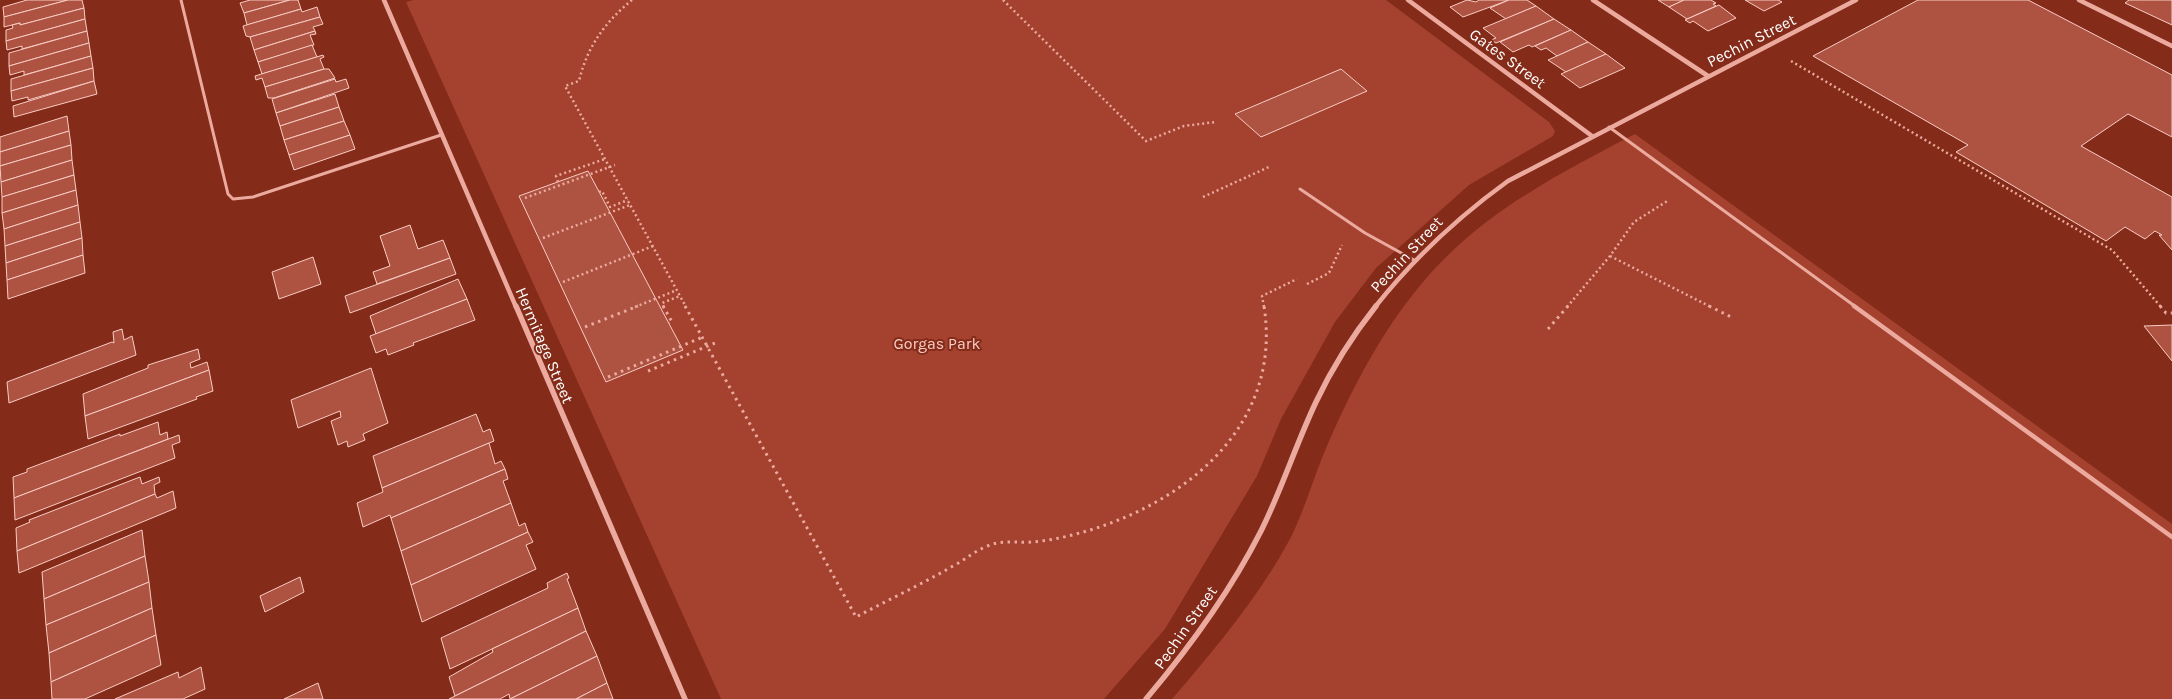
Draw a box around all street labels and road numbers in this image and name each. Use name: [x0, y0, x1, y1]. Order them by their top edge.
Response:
street label: Pechin Street: [1704, 10, 1799, 71]
street label: Gates Street: [1466, 24, 1549, 92]
street label: Pechin Street: [1366, 212, 1446, 296]
street label: Hermitage Street: [512, 284, 578, 406]
street label: Pechin Street: [1150, 582, 1221, 673]

